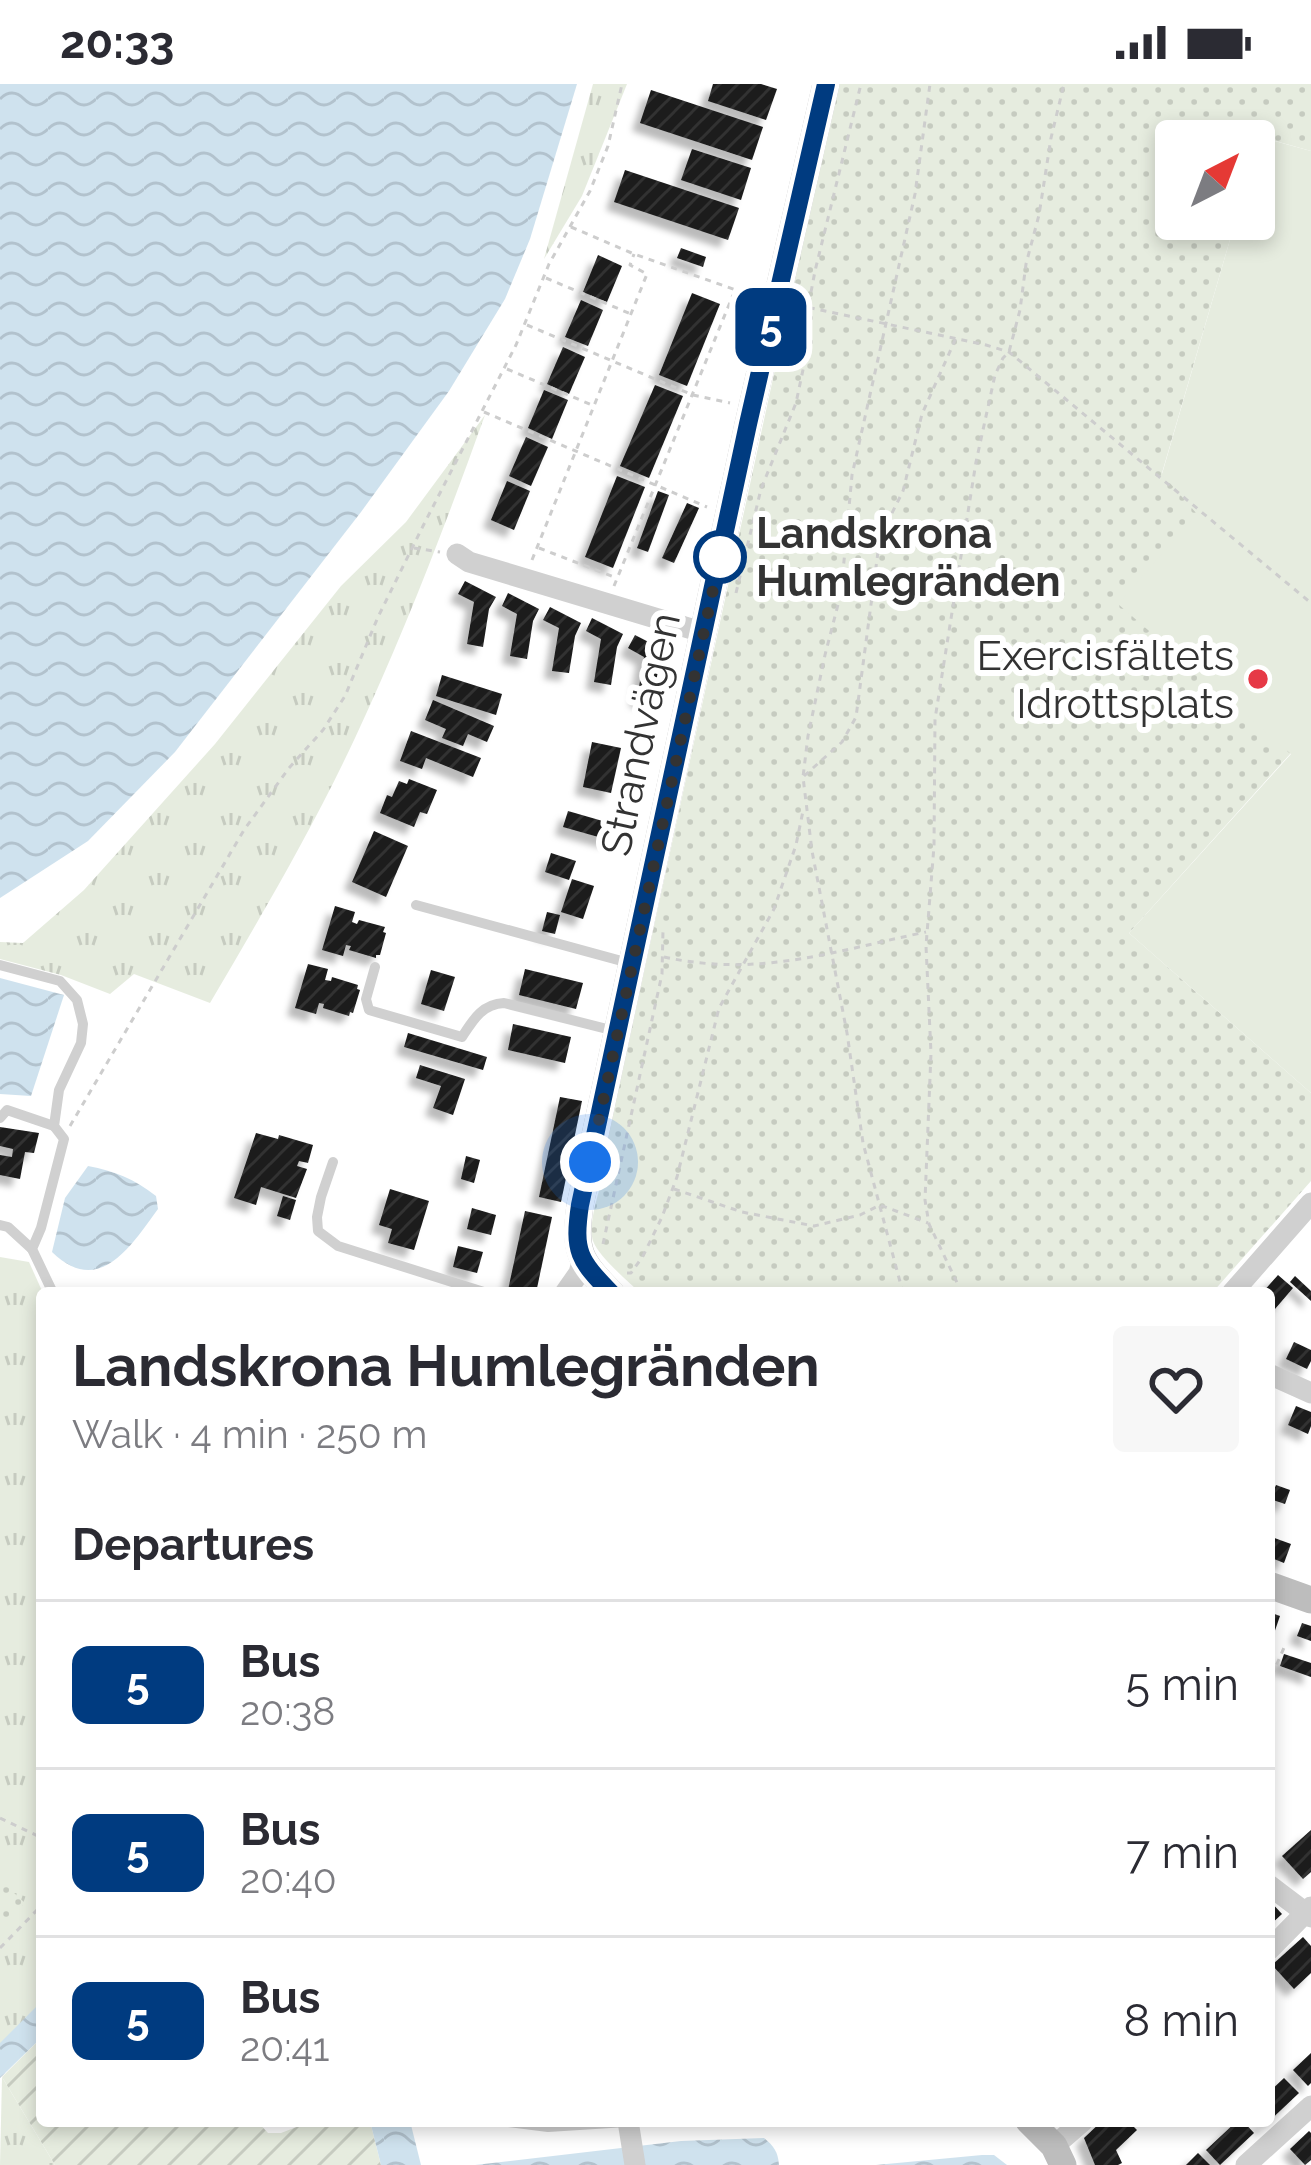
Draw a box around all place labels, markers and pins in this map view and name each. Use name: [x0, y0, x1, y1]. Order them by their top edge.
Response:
place label: Landskrona Humlegränden: [756, 509, 1061, 606]
marker: Landskrona Humlegränden: [695, 532, 745, 582]
place label: Exercisfältets Idrottsplats: [976, 631, 1234, 728]
marker: Exercisfältets Idrottsplats: [1245, 666, 1271, 692]

